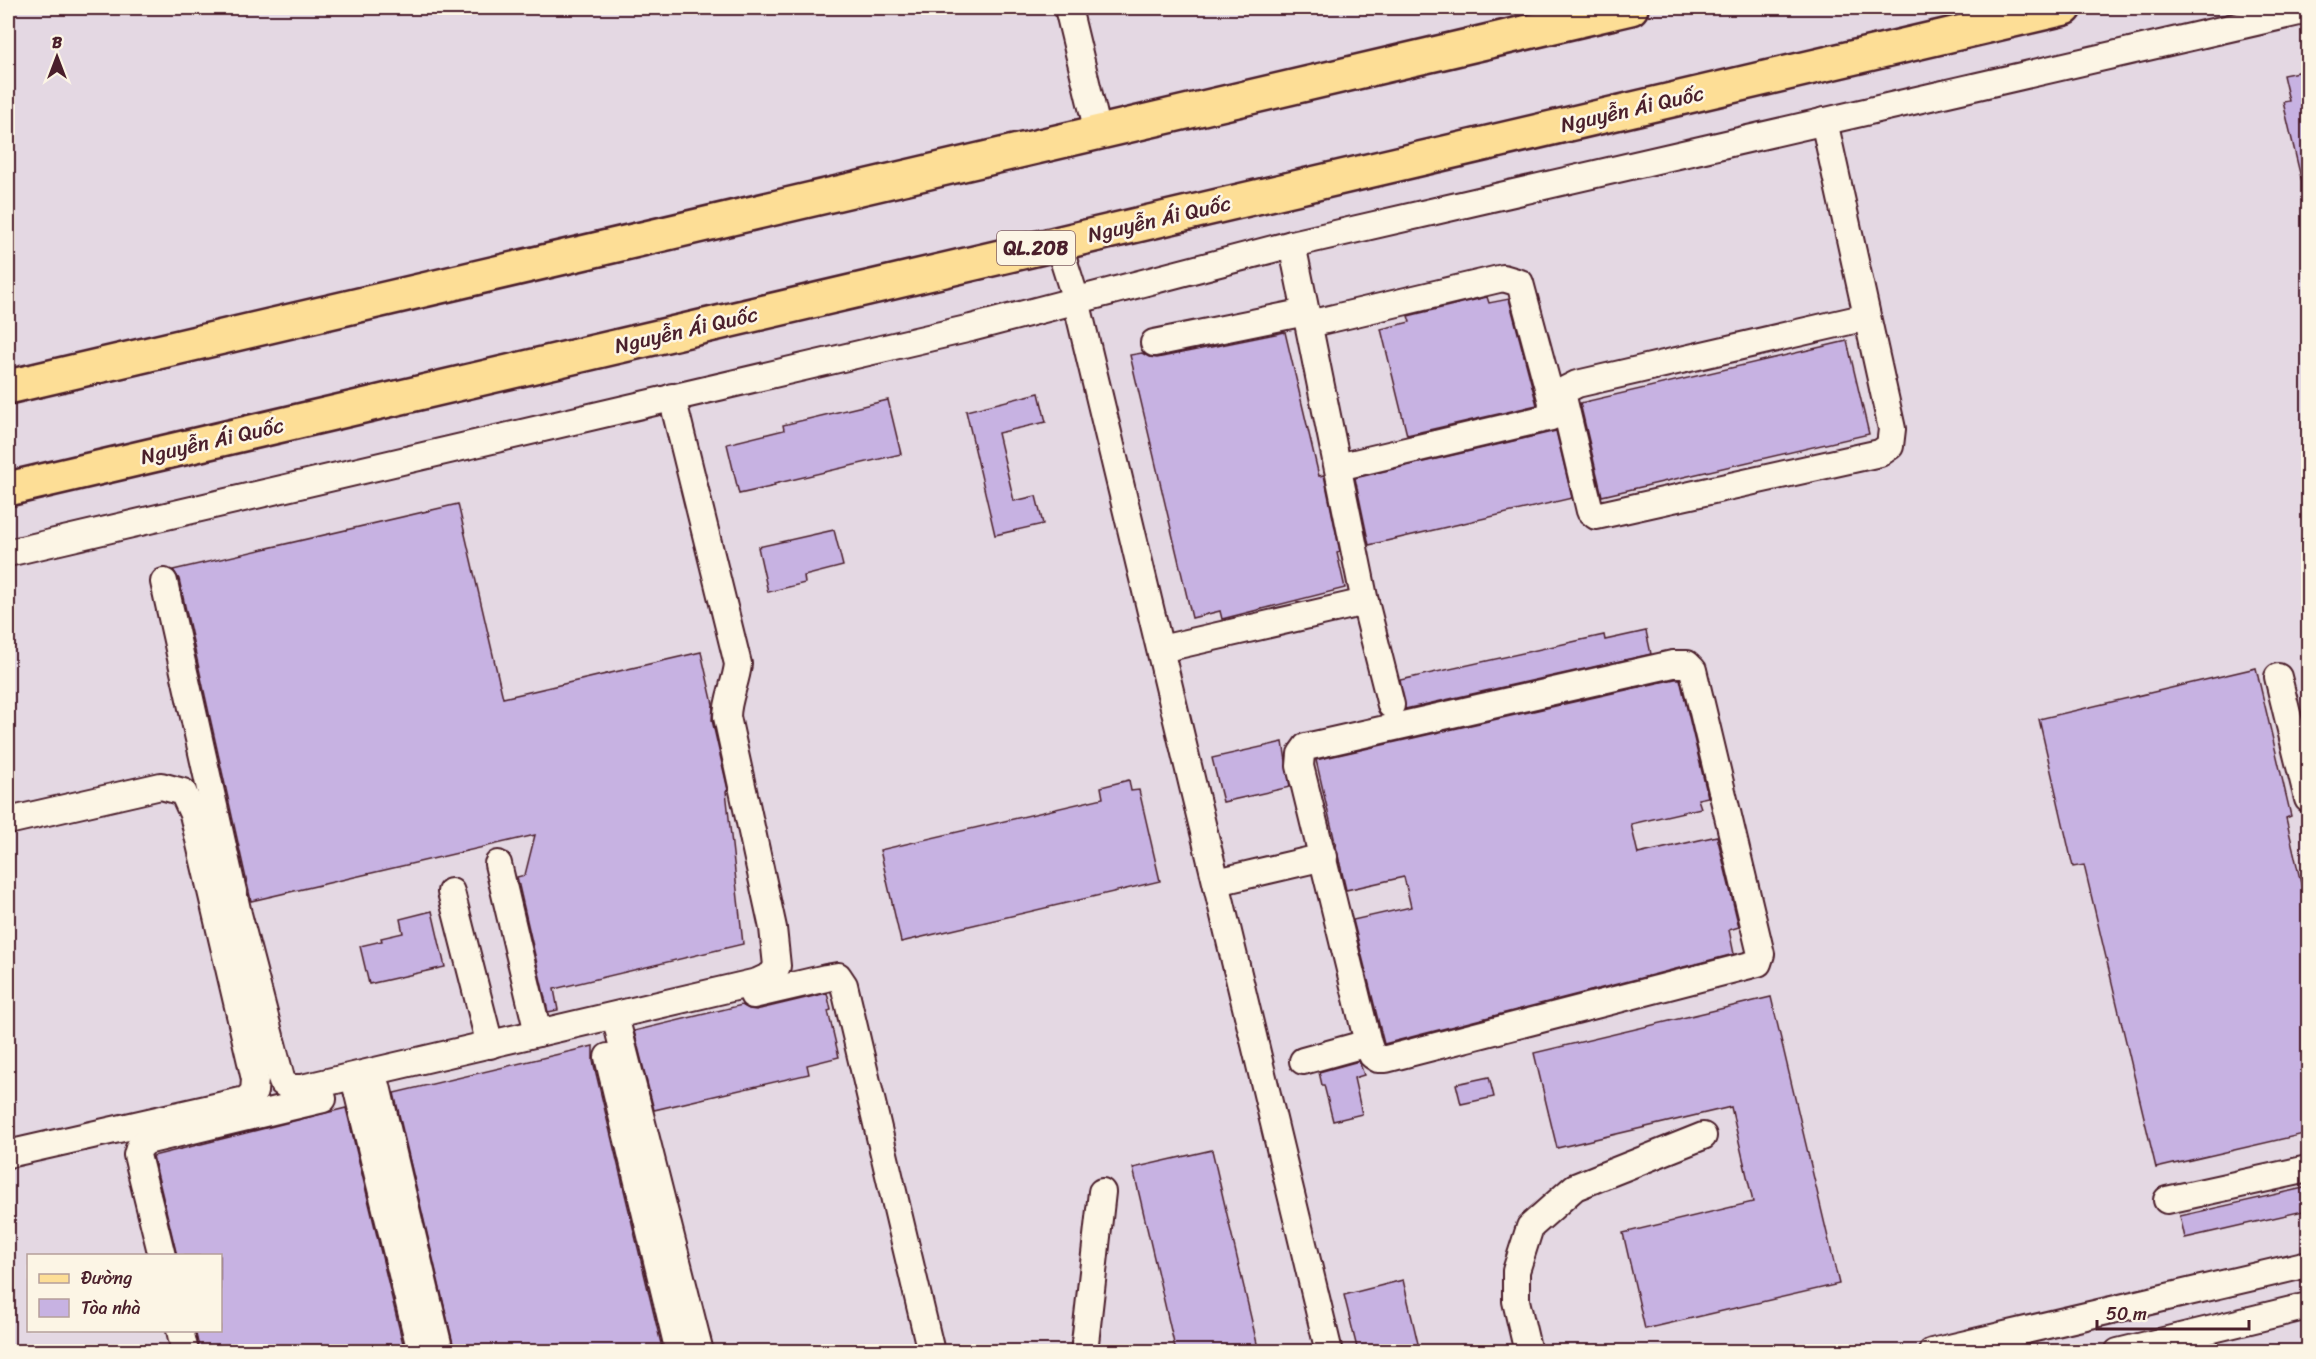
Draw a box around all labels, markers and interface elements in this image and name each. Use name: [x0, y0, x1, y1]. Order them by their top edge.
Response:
north arrow: [27, 27, 87, 87]
text: B: [52, 28, 63, 57]
street label: Nguyễn Ái Quốc: [1557, 74, 1708, 144]
street label: Nguyễn Ái Quốc: [1084, 184, 1235, 254]
road number: QL.20B: [997, 231, 1075, 265]
street label: Nguyễn Ái Quốc: [611, 295, 762, 365]
street label: Nguyễn Ái Quốc: [137, 406, 288, 476]
legend: [27, 1254, 222, 1332]
text: Đường: [81, 1262, 132, 1294]
text: Tòa nhà: [81, 1292, 140, 1324]
scale bar: [2097, 1293, 2248, 1331]
text: 50 m: [2106, 1298, 2147, 1330]

